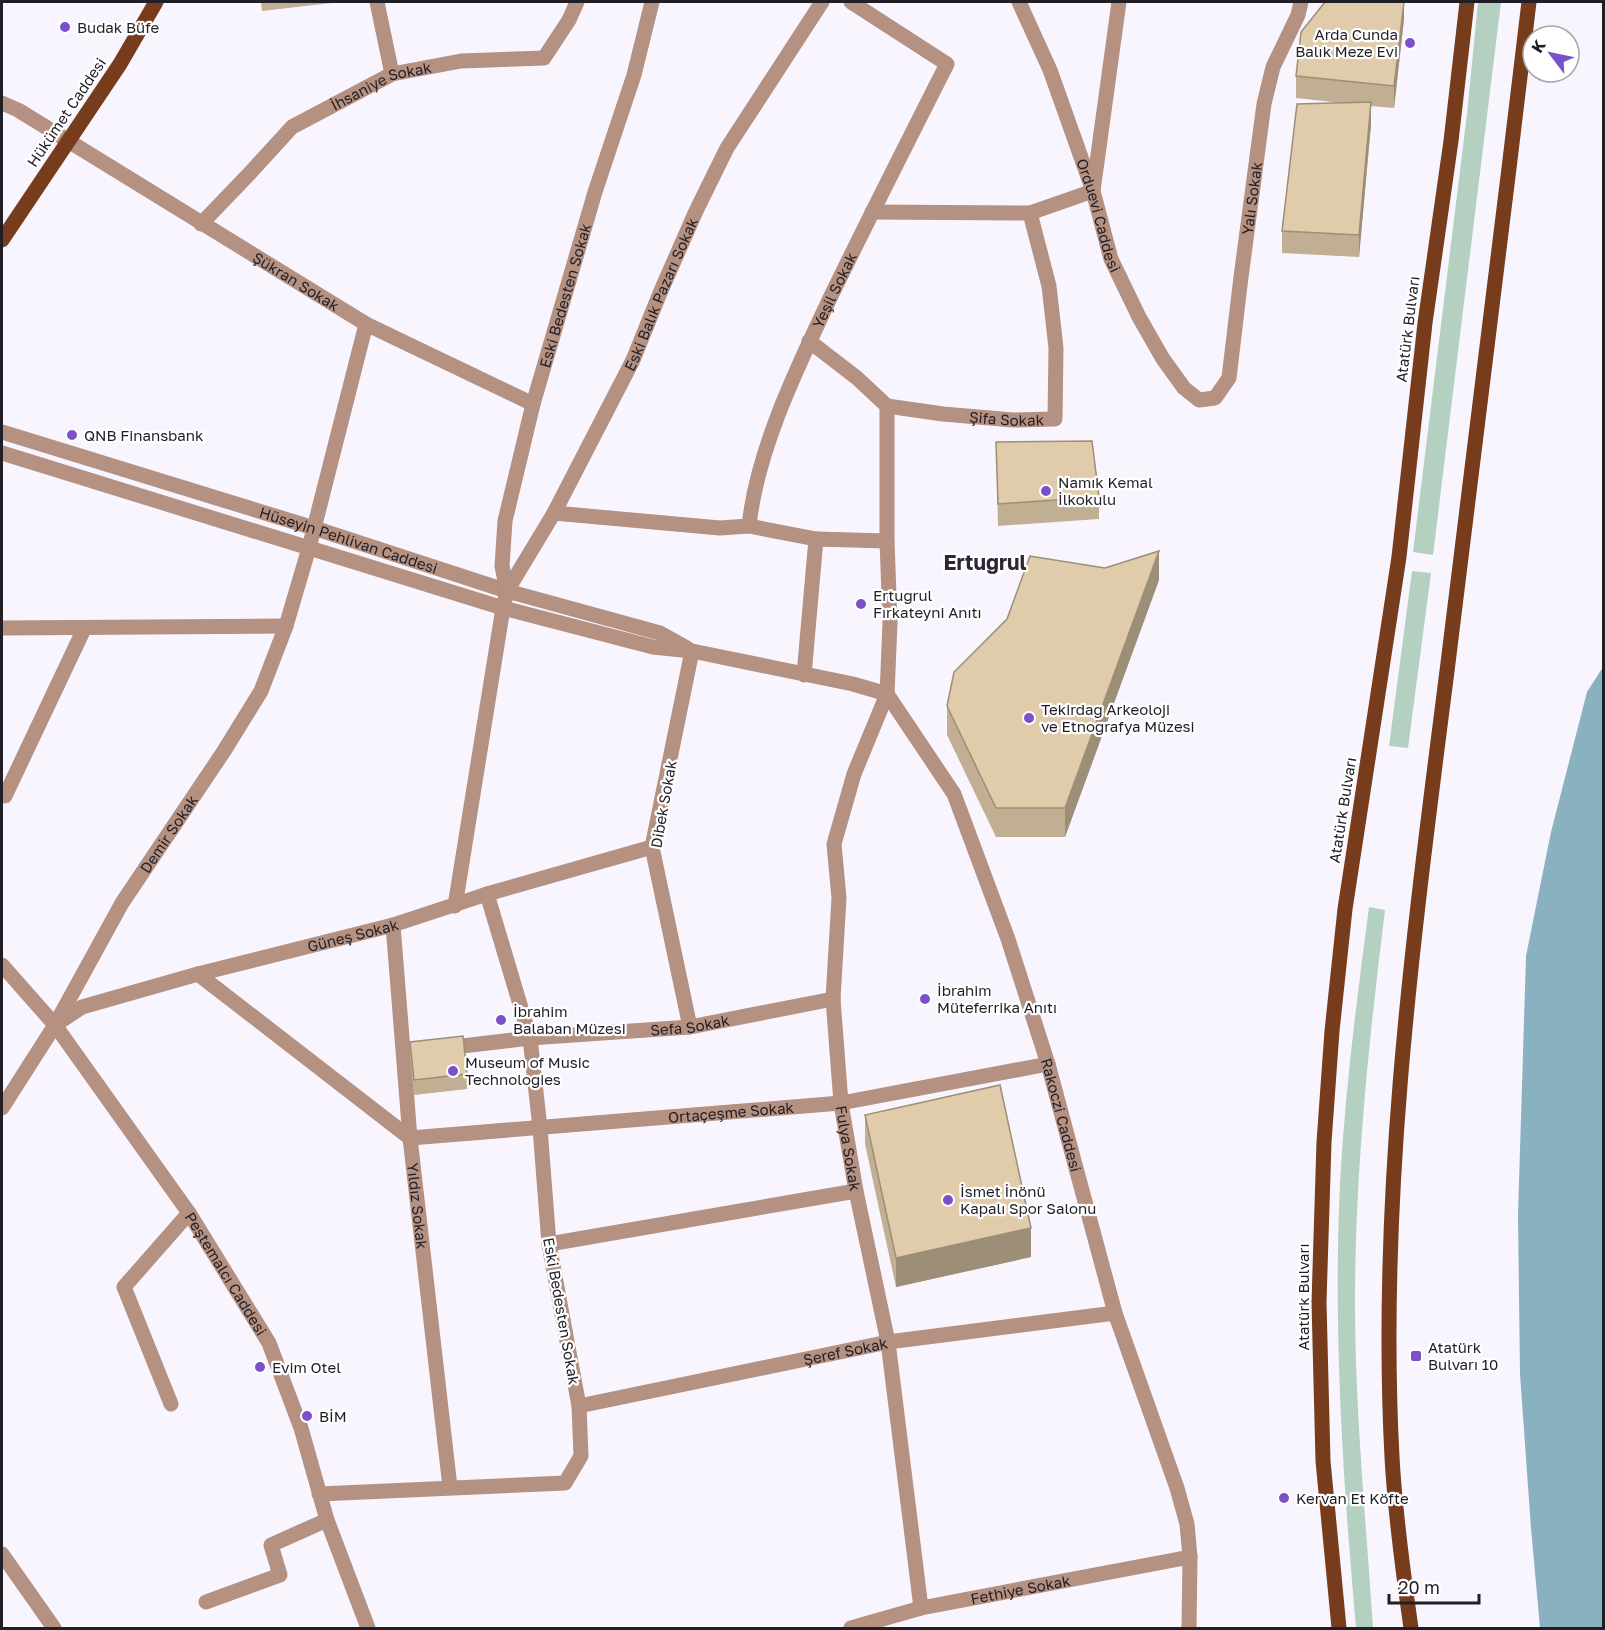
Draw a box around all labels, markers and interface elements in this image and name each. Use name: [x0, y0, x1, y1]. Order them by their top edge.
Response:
place label: Budak Büfe: [77, 18, 160, 36]
marker: Budak Büfe: [58, 20, 72, 34]
north arrow: [1521, 24, 1581, 84]
place label: Arda Cunda Balık Meze Evi: [1295, 25, 1398, 60]
text: K: [1527, 35, 1550, 56]
marker: Arda Cunda Balık Meze Evi: [1403, 36, 1417, 50]
street label: Hükümet Caddesi: [23, 54, 109, 170]
street label: İhsaniye Sokak: [327, 58, 433, 114]
street label: Orduevi Caddesi: [1073, 156, 1125, 275]
street label: Yalı Sokak: [1238, 160, 1265, 236]
street label: Eski Balık Pazarı Sokak: [620, 214, 701, 374]
street label: Eski Bedesten Sokak: [535, 221, 595, 370]
street label: Şükran Sokak: [250, 248, 343, 315]
street label: Yeşil Sokak: [808, 249, 860, 331]
street label: Atatürk Bulvarı: [1392, 275, 1422, 383]
street label: Şifa Sokak: [968, 407, 1045, 429]
place label: QNB Finansbank: [84, 426, 204, 444]
marker: QNB Finansbank: [65, 428, 79, 442]
place label: Namık Kemal İlkokulu: [1058, 473, 1153, 508]
marker: Namık Kemal İlkokulu: [1039, 484, 1053, 498]
street label: Hüseyin Pehlivan Caddesi: [257, 503, 440, 577]
district label: Ertuğrul: [943, 549, 1027, 575]
place label: Ertuğrul Fırkateyni Anıtı: [873, 586, 982, 621]
marker: Ertuğrul Fırkateyni Anıtı: [854, 597, 868, 611]
place label: Tekirdağ Arkeoloji ve Etnografya Müzesi: [1041, 700, 1195, 735]
marker: Tekirdağ Arkeoloji ve Etnografya Müzesi: [1022, 711, 1036, 725]
street label: Atatürk Bulvarı: [1325, 756, 1359, 864]
street label: Dibek Sokak: [646, 758, 680, 849]
street label: Demir Sokak: [136, 791, 201, 876]
street label: Güneş Sokak: [305, 915, 401, 955]
place label: İbrahim Müteferrika Anıtı: [937, 981, 1057, 1016]
marker: İbrahim Müteferrika Anıtı: [918, 992, 932, 1006]
place label: İbrahim Balaban Müzesi: [513, 1002, 626, 1037]
street label: Sefa Sokak: [650, 1010, 731, 1039]
marker: İbrahim Balaban Müzesi: [494, 1013, 508, 1027]
place label: Museum of Music Technologies: [465, 1053, 590, 1088]
street label: Rakoczi Caddesi: [1038, 1056, 1086, 1174]
marker: Museum of Music Technologies: [446, 1064, 460, 1078]
street label: Ortaçeşme Sokak: [667, 1098, 795, 1126]
street label: Fulya Sokak: [833, 1104, 865, 1193]
street label: Yıldız Sokak: [404, 1162, 432, 1251]
place label: İsmet İnönü Kapalı Spor Salonu: [960, 1182, 1096, 1217]
marker: İsmet İnönü Kapalı Spor Salonu: [941, 1193, 955, 1207]
street label: Peştemalcı Caddesi: [182, 1209, 271, 1338]
street label: Eski Bedesten Sokak: [540, 1236, 584, 1387]
street label: Atatürk Bulvarı: [1294, 1244, 1312, 1350]
street label: Şeref Sokak: [802, 1333, 890, 1368]
place label: Atatürk Bulvarı 10: [1428, 1338, 1498, 1373]
marker: Atatürk Bulvarı 10: [1409, 1349, 1423, 1363]
place label: Evim Otel: [272, 1358, 341, 1376]
marker: Evim Otel: [253, 1360, 267, 1374]
place label: BİM: [319, 1407, 347, 1425]
marker: BİM: [300, 1409, 314, 1423]
place label: Kervan Et Köfte: [1296, 1489, 1409, 1507]
marker: Kervan Et Köfte: [1277, 1491, 1291, 1505]
scale bar: [1389, 1567, 1479, 1605]
street label: Fethiye Sokak: [969, 1571, 1072, 1607]
text: 20 m: [1398, 1576, 1440, 1598]

